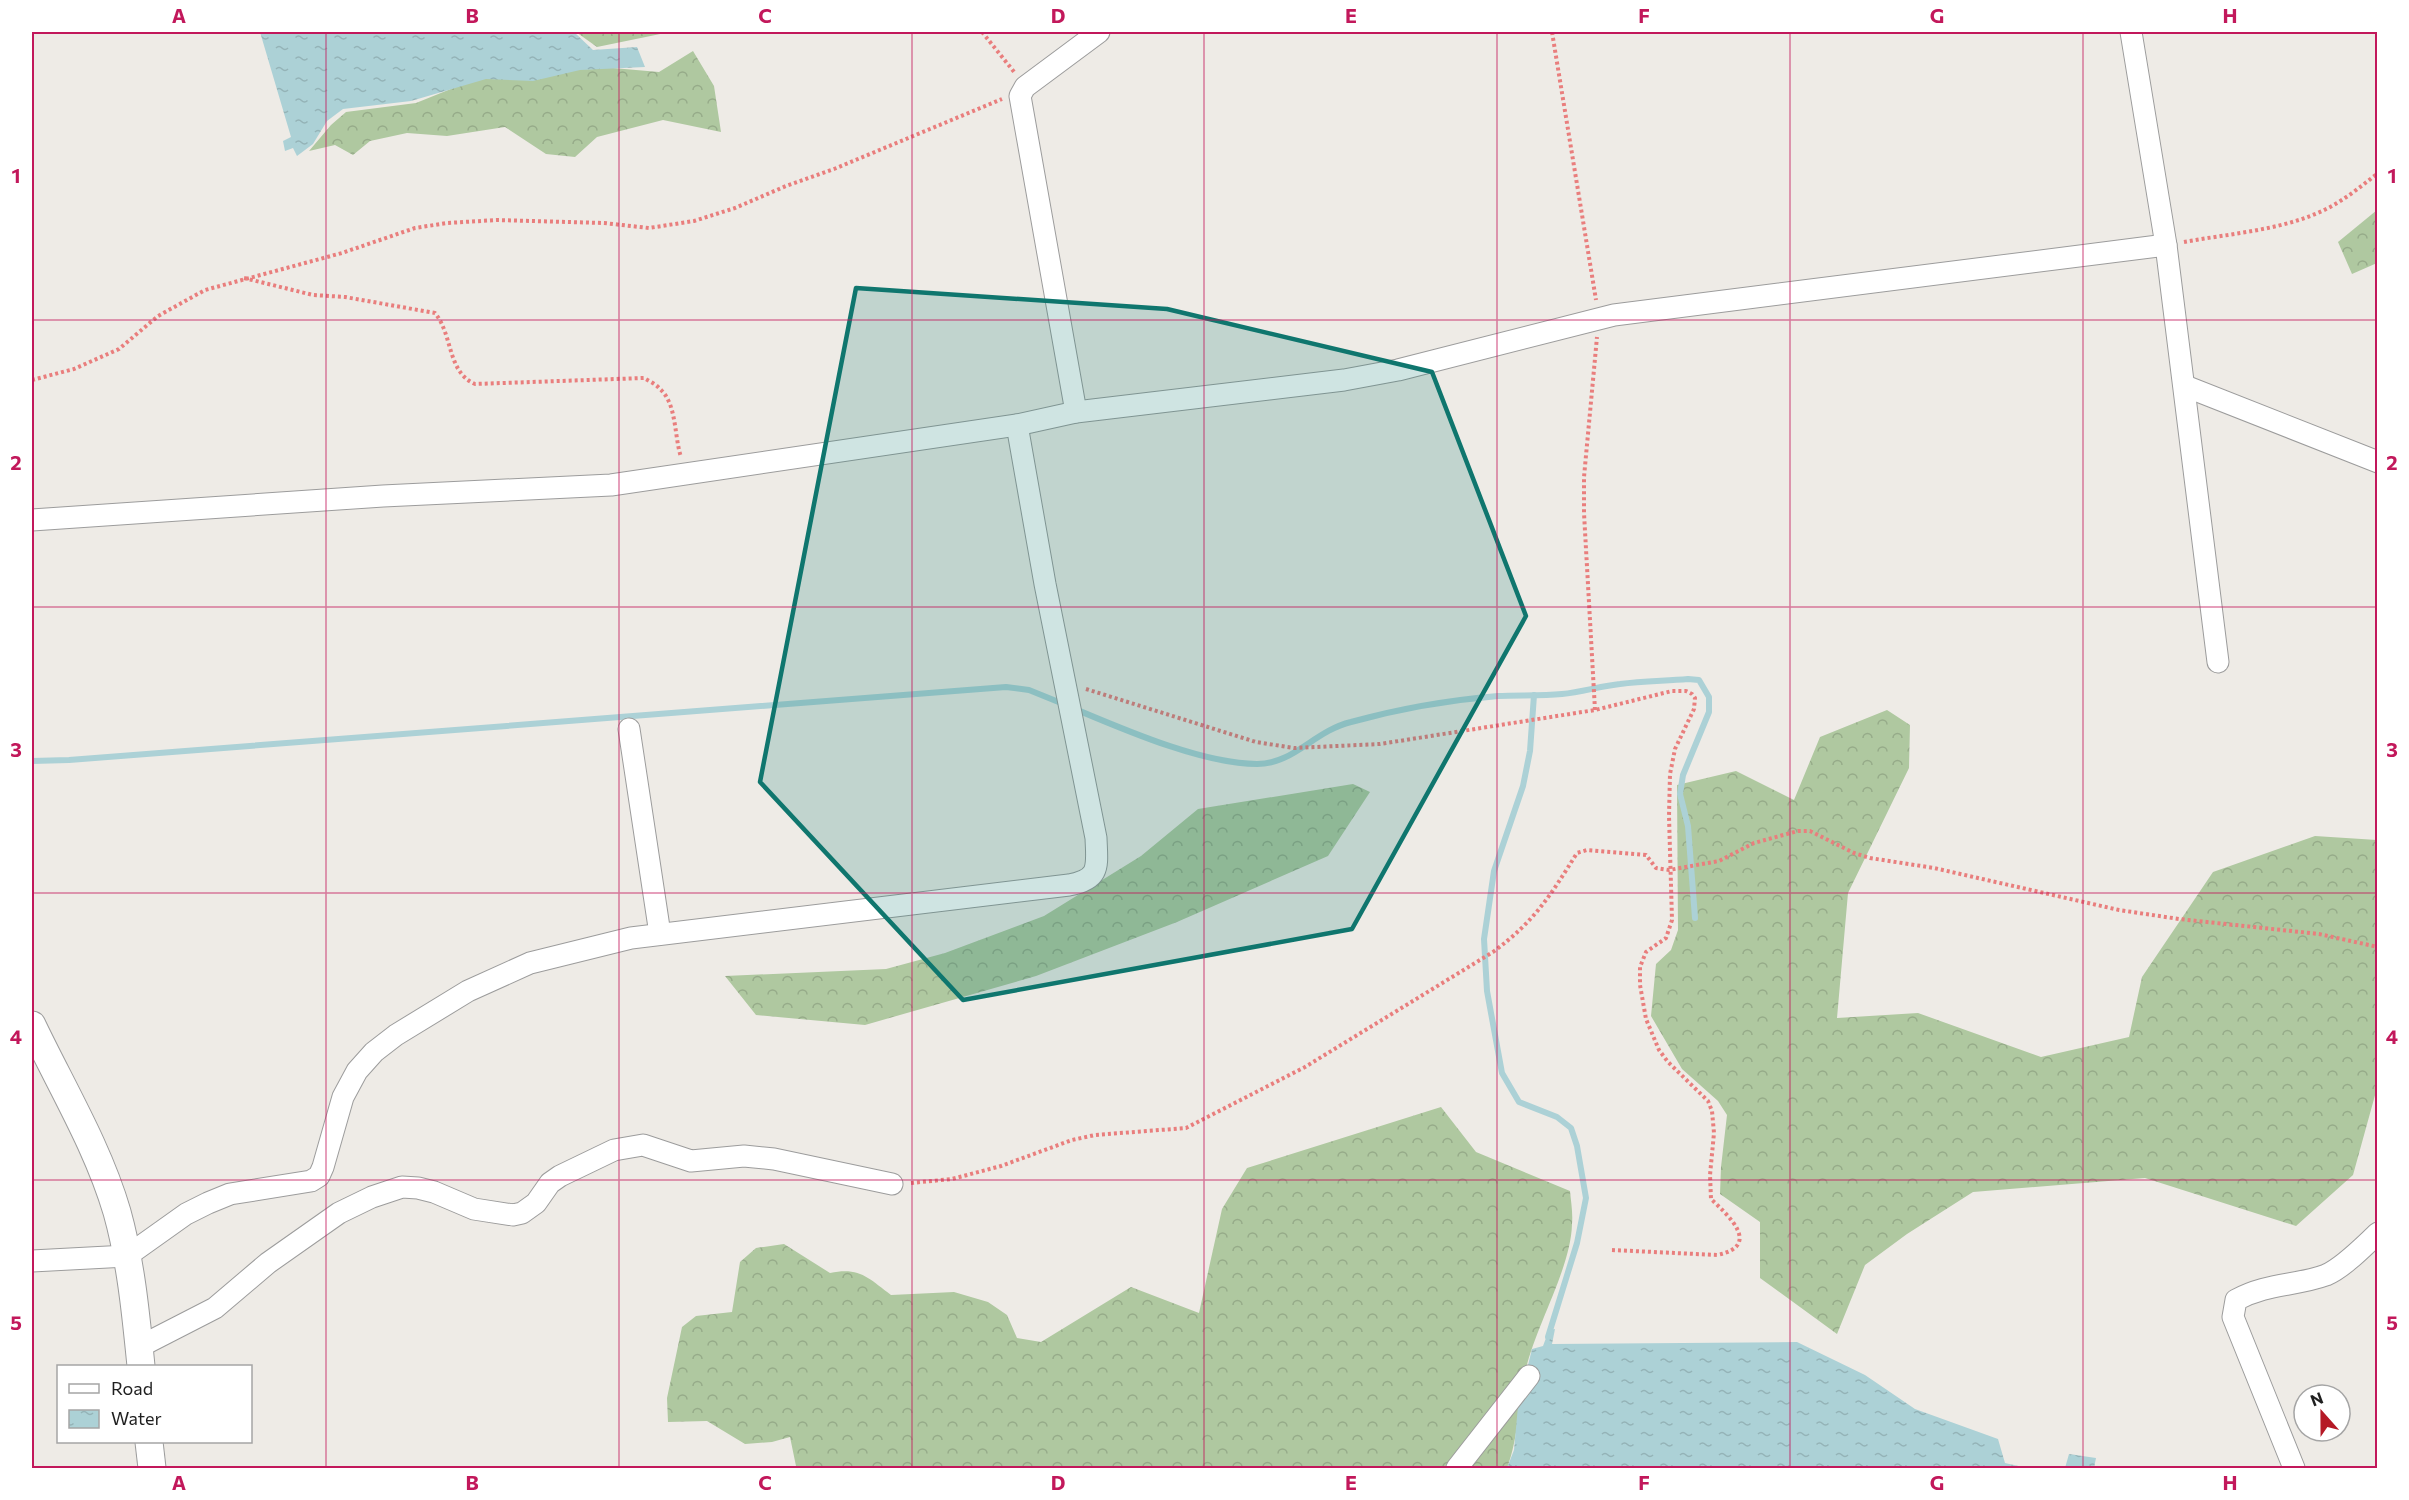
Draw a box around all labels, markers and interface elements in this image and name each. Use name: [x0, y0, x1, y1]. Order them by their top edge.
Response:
text: A: [172, 3, 186, 27]
text: B: [465, 3, 479, 27]
text: C: [758, 3, 772, 27]
text: D: [1051, 3, 1065, 27]
text: E: [1345, 3, 1357, 27]
text: F: [1638, 3, 1650, 27]
text: G: [1930, 3, 1944, 27]
text: H: [2223, 3, 2238, 27]
text: 1: [11, 163, 21, 187]
text: 1: [2387, 163, 2397, 187]
text: 2: [10, 450, 22, 474]
text: 2: [2386, 450, 2398, 474]
text: 3: [10, 737, 22, 761]
text: 3: [2386, 737, 2398, 761]
text: 4: [10, 1024, 22, 1048]
text: 4: [2386, 1024, 2398, 1048]
text: 5: [10, 1310, 22, 1334]
text: 5: [2386, 1310, 2398, 1334]
legend: [57, 1365, 252, 1443]
text: Road: [111, 1377, 153, 1399]
north arrow: [2292, 1383, 2352, 1443]
text: N: [2307, 1388, 2325, 1410]
text: Water: [111, 1407, 162, 1429]
text: A: [172, 1470, 186, 1494]
text: B: [465, 1470, 479, 1494]
text: C: [758, 1470, 772, 1494]
text: D: [1051, 1470, 1065, 1494]
text: E: [1345, 1470, 1357, 1494]
text: F: [1638, 1470, 1650, 1494]
text: G: [1930, 1470, 1944, 1494]
text: H: [2223, 1470, 2238, 1494]

